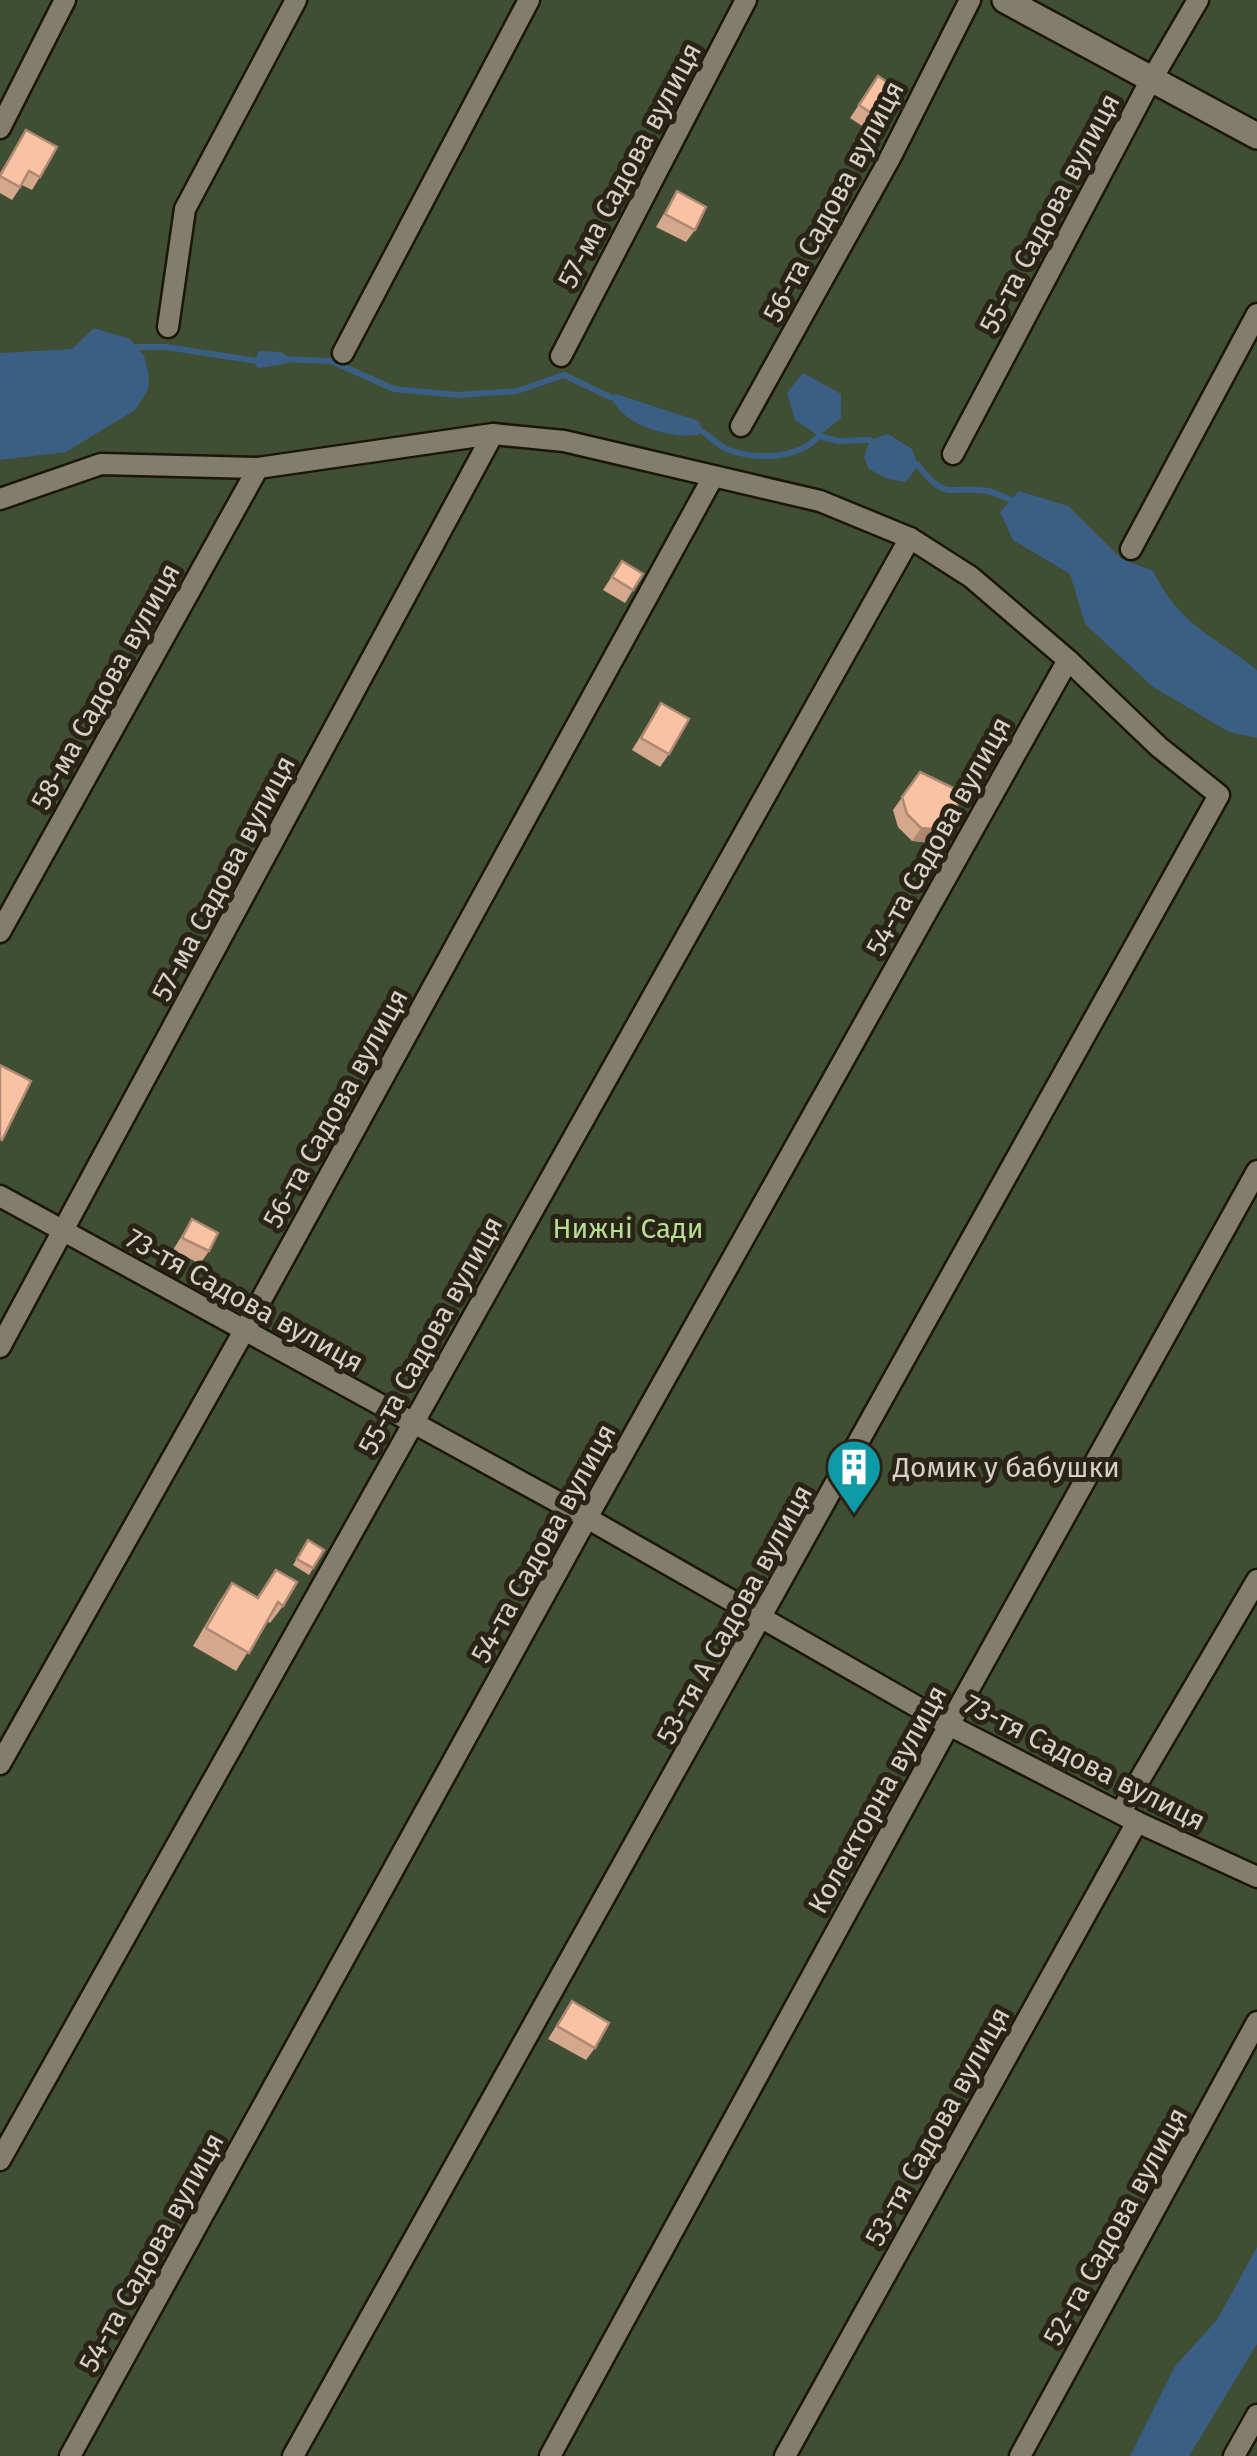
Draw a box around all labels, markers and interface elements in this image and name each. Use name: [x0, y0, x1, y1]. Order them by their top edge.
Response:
street label: 57-ма Садова вулиця: [551, 37, 708, 293]
street label: 56-та Садова вулиця: [756, 75, 911, 327]
street label: 55-та Садова вулиця: [972, 88, 1127, 339]
street label: 58-ма Садова вулиця: [24, 557, 187, 815]
street label: 54-та Садова вулиця: [859, 711, 1018, 962]
street label: 57-ма Садова вулиця: [145, 750, 302, 1006]
street label: 56-та Садова вулиця: [256, 983, 415, 1234]
street label: 55-та Садова вулиця: [351, 1210, 510, 1460]
park label: Нижні Сади: [553, 1212, 703, 1245]
street label: 73-тя Садова вулиця: [120, 1222, 369, 1379]
street label: 54-та Садова вулиця: [464, 1418, 623, 1669]
building icon: Домик у бабушки: [824, 1437, 884, 1516]
place label: Домик у бабушки: [892, 1451, 1120, 1484]
street label: 53-тя А Садова вулиця: [649, 1479, 819, 1750]
street label: Колекторна вулиця: [801, 1679, 954, 1919]
street label: 73-тя Садова вулиця: [959, 1687, 1211, 1838]
street label: 53-тя Садова вулиця: [858, 2001, 1017, 2251]
street label: 52-га Садова вулиця: [1036, 2102, 1195, 2351]
street label: 54-та Садова вулиця: [72, 2127, 231, 2378]

